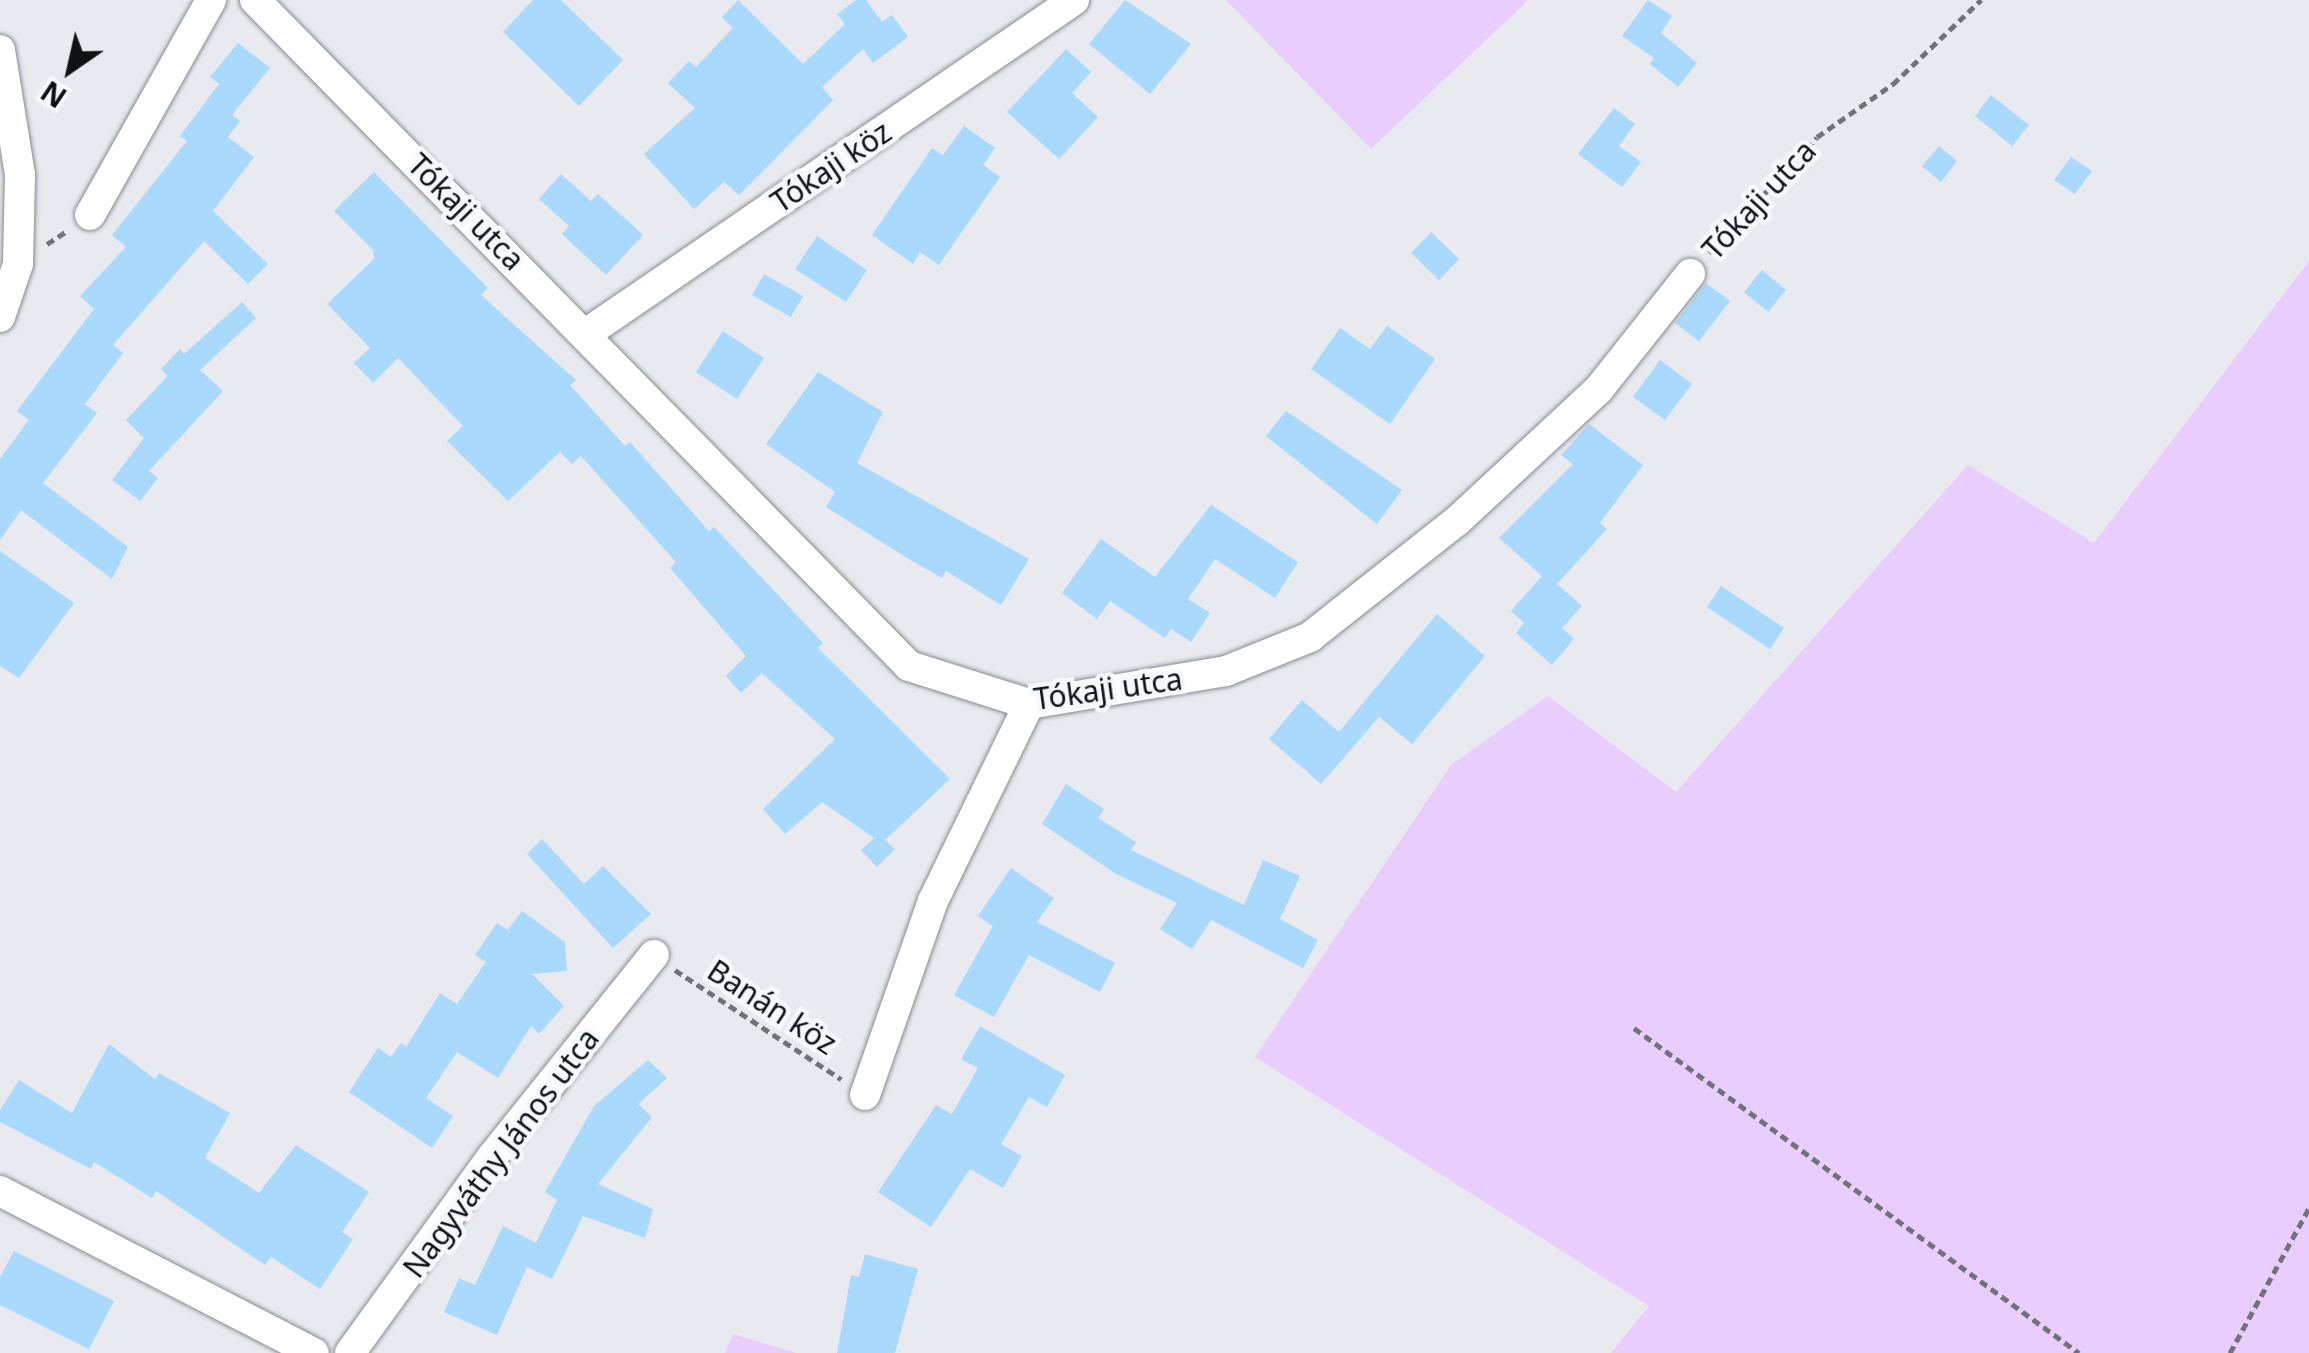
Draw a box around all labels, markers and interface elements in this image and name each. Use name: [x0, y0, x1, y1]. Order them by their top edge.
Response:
north arrow: [20, 20, 120, 120]
text: N: [33, 73, 73, 117]
street label: Tókaji köz: [764, 114, 898, 220]
street label: Tókaji utca: [1695, 133, 1823, 267]
street label: Tókaji utca: [400, 146, 532, 278]
street label: Tókaji utca: [1031, 661, 1185, 717]
street label: Banán köz: [701, 952, 843, 1062]
street label: Nagyváthy János utca: [396, 1021, 606, 1285]

